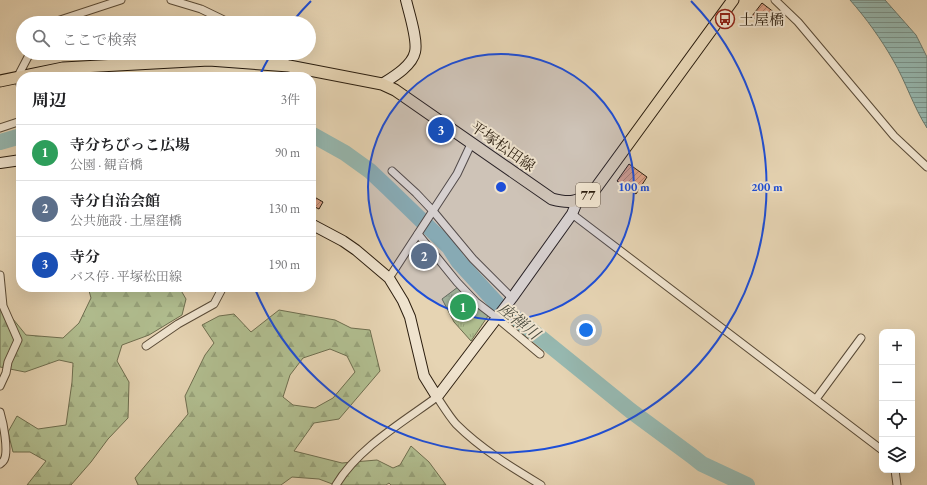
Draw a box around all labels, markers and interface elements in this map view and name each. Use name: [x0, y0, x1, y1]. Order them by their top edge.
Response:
bus stop icon: 土屋橋: [714, 8, 736, 30]
place label: 土屋橋: [739, 10, 784, 29]
search box: [16, 16, 316, 60]
icon: search: [30, 27, 52, 49]
text: ここで検索: [62, 30, 137, 49]
text: 周辺: [32, 89, 66, 111]
text: 3件: [281, 91, 300, 108]
pin: 3: [428, 115, 454, 145]
street label: 平塚松田線: [467, 117, 539, 175]
text: 寺分ちびっこ広場: [70, 135, 190, 154]
text: 1: [42, 144, 48, 161]
text: 90 m: [275, 144, 300, 161]
text: 公園 · 観音橋: [70, 156, 143, 173]
text: 100 m: [618, 179, 650, 195]
text: 200 m: [751, 179, 783, 195]
centre of rings: [494, 180, 508, 194]
road number: 77: [576, 183, 600, 207]
text: 寺分自治会館: [70, 191, 160, 210]
text: 2: [42, 200, 48, 217]
text: 130 m: [269, 200, 300, 217]
text: 公共施設 · 土屋窪橋: [70, 212, 182, 229]
pin: 2: [411, 241, 437, 271]
text: 寺分: [70, 247, 100, 266]
text: 3: [42, 256, 48, 273]
text: 190 m: [269, 256, 300, 273]
text: バス停 · 平塚松田線: [70, 268, 182, 285]
pin: 1: [450, 292, 476, 322]
water label: 座禅川: [494, 298, 546, 346]
your location: [576, 320, 596, 340]
map controls: [879, 329, 915, 473]
button: +: [879, 329, 915, 365]
button: −: [879, 365, 915, 401]
button: locate: [879, 401, 915, 437]
button: layers: [879, 437, 915, 473]

